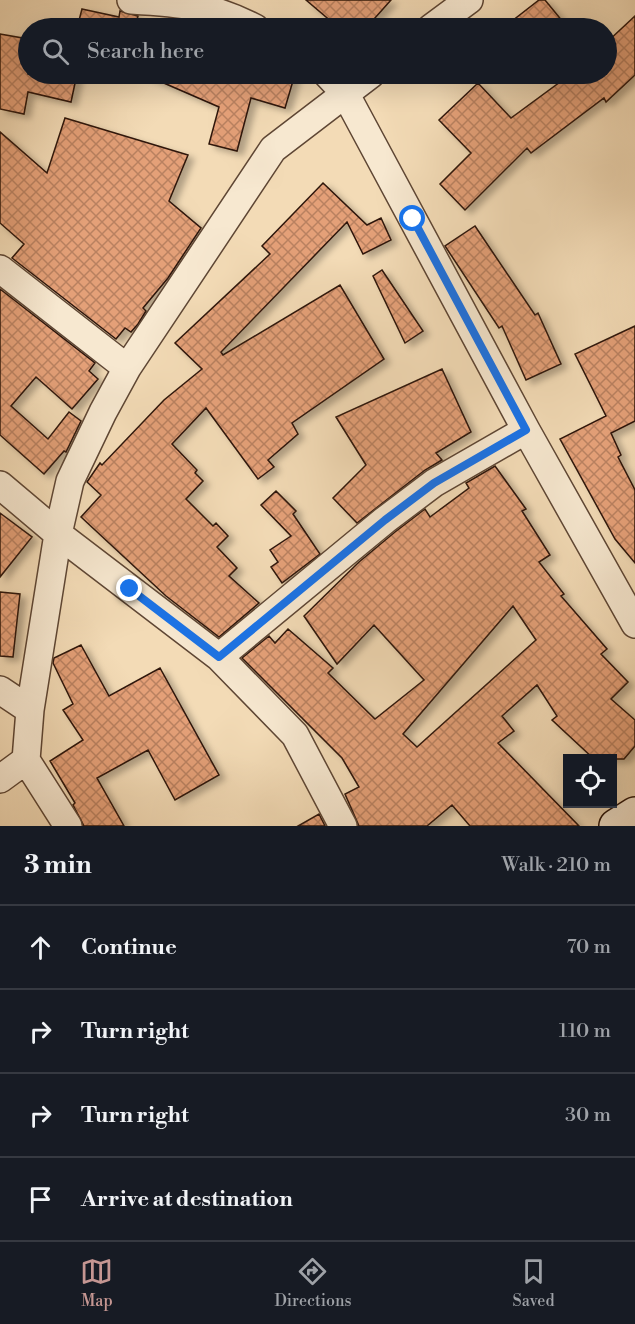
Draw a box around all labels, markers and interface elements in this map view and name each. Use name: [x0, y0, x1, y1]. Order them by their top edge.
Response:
search box: [18, 18, 617, 84]
icon: search: [39, 35, 72, 68]
text: Search here: [87, 38, 204, 65]
route start: [399, 205, 425, 231]
route end: [116, 575, 142, 601]
map controls: [563, 754, 617, 808]
button: locate: [563, 754, 617, 808]
text: 3 min: [24, 849, 92, 881]
text: Walk · 210 m: [502, 853, 611, 878]
icon: ahead: [24, 931, 57, 964]
text: Continue: [81, 934, 177, 961]
text: 70 m: [567, 935, 611, 960]
icon: right: [24, 1015, 57, 1048]
text: Turn right: [81, 1018, 189, 1045]
text: 110 m: [559, 1019, 611, 1044]
icon: right: [24, 1099, 57, 1132]
text: Turn right: [81, 1102, 189, 1129]
text: 30 m: [565, 1103, 611, 1128]
icon: arrive: [24, 1183, 57, 1216]
text: Arrive at destination: [81, 1186, 293, 1213]
tab: Map: [80, 1255, 113, 1311]
tab: Directions: [274, 1255, 352, 1311]
tab: Saved: [512, 1255, 555, 1311]

